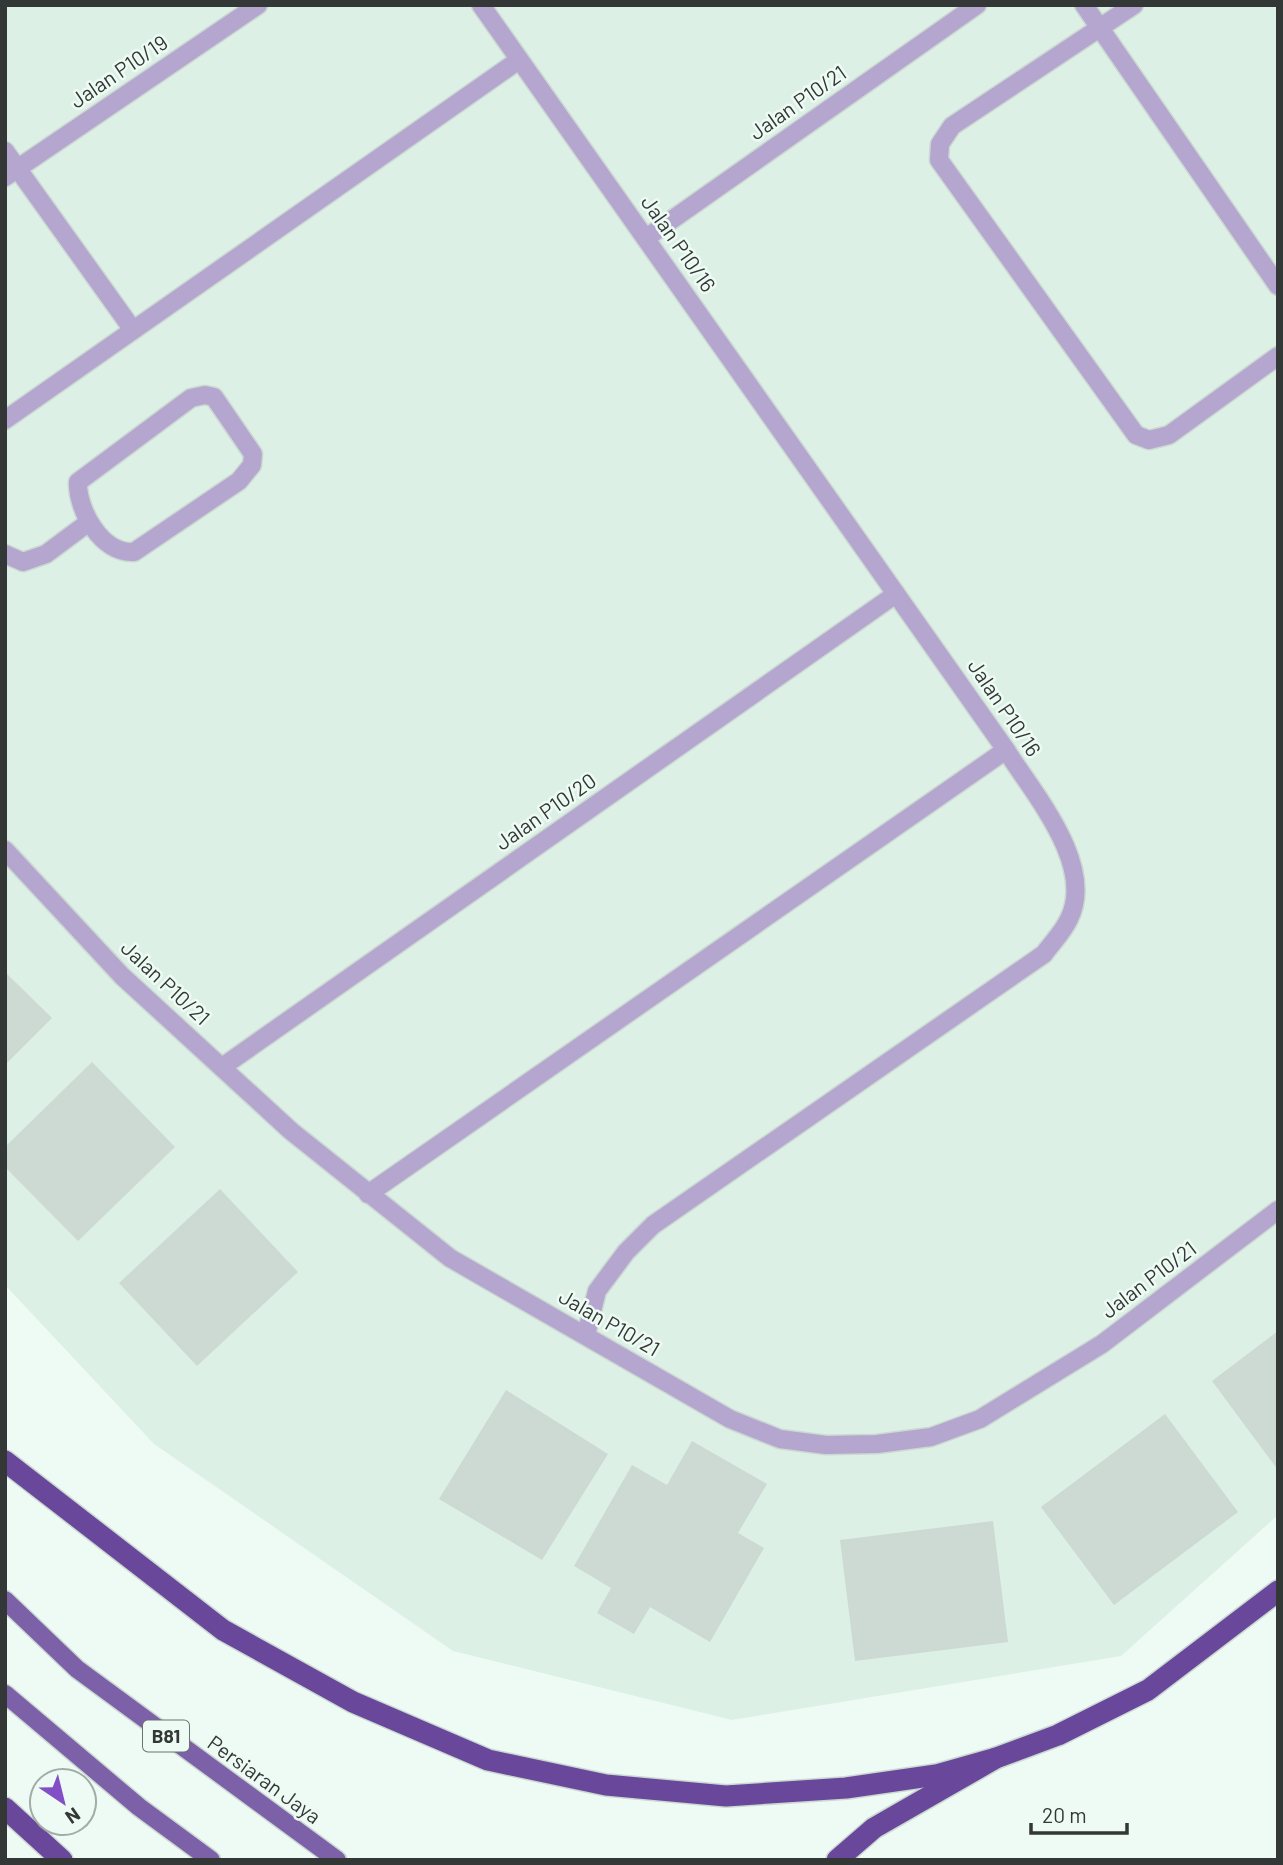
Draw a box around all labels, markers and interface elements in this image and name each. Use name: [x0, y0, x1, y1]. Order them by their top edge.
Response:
street label: Jalan P10/19: [65, 29, 172, 113]
street label: Jalan P10/21: [744, 59, 850, 144]
street label: Jalan P10/16: [637, 190, 722, 296]
street label: Jalan P10/16: [964, 654, 1047, 761]
street label: Jalan P10/20: [490, 767, 600, 855]
street label: Jalan P10/21: [116, 934, 216, 1029]
street label: Jalan P10/21: [1096, 1235, 1200, 1323]
street label: Jalan P10/21: [555, 1283, 665, 1361]
road number: B81: [143, 1720, 189, 1752]
street label: Persiaran Jaya: [203, 1729, 326, 1828]
north arrow: [28, 1767, 98, 1837]
scale bar: [1031, 1792, 1127, 1836]
text: 20 m: [1042, 1802, 1087, 1827]
text: N: [61, 1803, 85, 1829]

